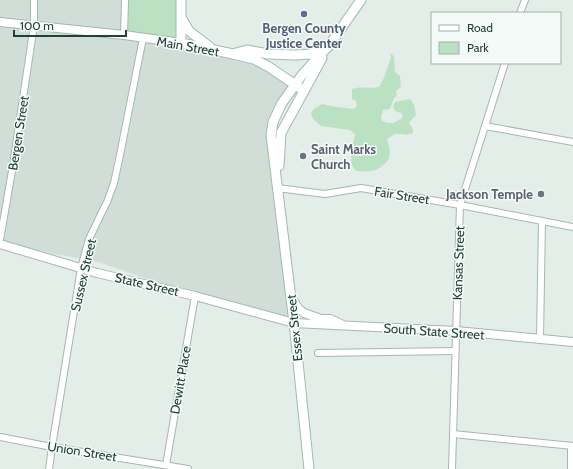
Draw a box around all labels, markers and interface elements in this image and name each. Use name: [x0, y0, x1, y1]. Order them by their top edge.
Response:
marker: Bergen County Justice Center: [299, 9, 309, 19]
scale bar: [14, 12, 126, 38]
legend: [431, 12, 561, 64]
text: 100 m: [20, 18, 54, 33]
place label: Bergen County Justice Center: [262, 20, 346, 51]
text: Road: [467, 20, 493, 35]
street label: Main Street: [156, 33, 221, 59]
text: Park: [467, 40, 489, 55]
street label: Bergen Street: [4, 94, 32, 171]
place label: Saint Marks Church: [311, 141, 376, 172]
marker: Saint Marks Church: [298, 151, 308, 161]
street label: Fair Street: [373, 183, 431, 207]
place label: Jackson Temple: [445, 186, 533, 202]
marker: Jackson Temple: [536, 189, 546, 199]
street label: Kansas Street: [449, 225, 467, 300]
street label: Sussex Street: [67, 236, 99, 313]
street label: State Street: [113, 269, 181, 299]
street label: Essex Street: [282, 293, 305, 362]
street label: South State Street: [383, 319, 486, 343]
street label: Dewitt Place: [166, 344, 194, 415]
street label: Union Street: [46, 438, 118, 464]

